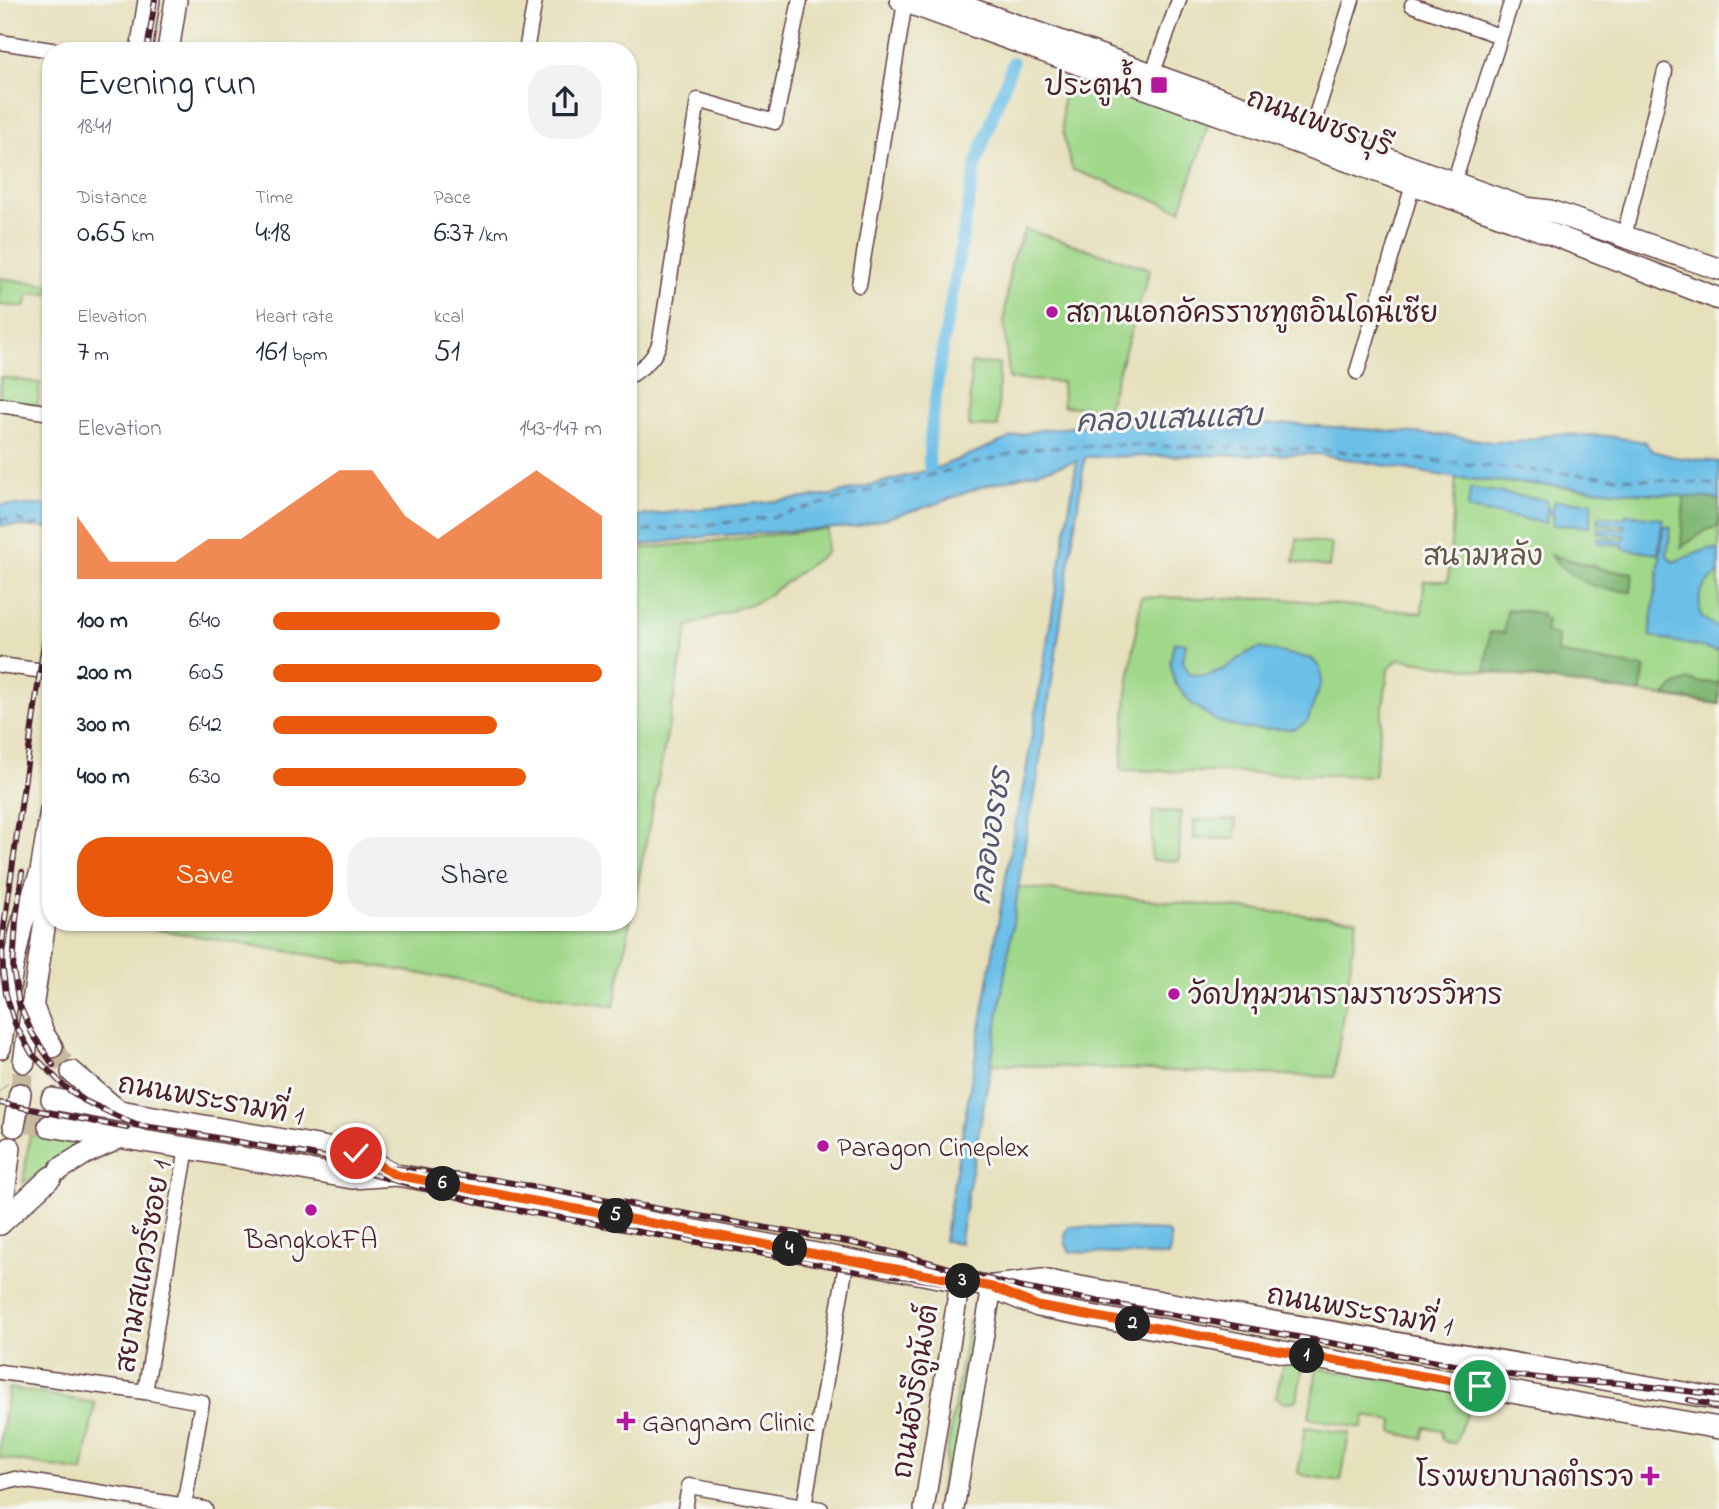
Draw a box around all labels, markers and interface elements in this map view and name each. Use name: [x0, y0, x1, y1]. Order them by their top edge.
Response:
text: Evening run: [77, 57, 256, 113]
place label: ประตูน้ำ: [1045, 59, 1143, 109]
button: share: [528, 65, 602, 139]
marker: ประตูน้ำ: [1149, 75, 1169, 95]
street label: ถนนเพชรบุรี: [1240, 79, 1398, 170]
text: 18:41: [77, 111, 112, 144]
text: Distance: [77, 185, 147, 212]
text: Time: [255, 185, 293, 212]
text: Pace: [434, 185, 471, 212]
text: 0.65: [77, 212, 126, 256]
text: 4:18: [255, 212, 291, 256]
text: 6:37: [434, 212, 474, 256]
text: km: [126, 223, 154, 250]
text: /km: [474, 223, 508, 250]
place label: สถานเอกอัครราชทูตอินโดนีเซีย: [1066, 293, 1438, 336]
text: Elevation: [77, 304, 147, 331]
text: Heart rate: [255, 304, 333, 331]
text: kcal: [434, 304, 464, 331]
marker: สถานเอกอัครราชทูตอินโดนีเซีย: [1044, 304, 1060, 320]
text: 7: [77, 331, 89, 375]
text: 161: [255, 331, 288, 375]
text: 51: [434, 331, 460, 375]
text: m: [89, 342, 109, 369]
text: bpm: [288, 342, 327, 369]
water label: คลองแสนแสบ: [1075, 396, 1266, 446]
text: Elevation: [77, 413, 162, 446]
text: 143–147 m: [519, 413, 602, 446]
park label: สนามหลัง: [1423, 538, 1543, 579]
text: 100 m: [77, 605, 128, 638]
text: 6:40: [189, 605, 221, 638]
text: 200 m: [77, 657, 132, 690]
text: 6:05: [189, 657, 224, 690]
text: 300 m: [77, 709, 130, 742]
text: 6:42: [189, 709, 222, 742]
text: 400 m: [77, 761, 130, 794]
text: 6:30: [189, 761, 221, 794]
water label: คลองอรชร: [960, 762, 1026, 908]
button: Save: [77, 837, 333, 917]
button: Share: [347, 837, 602, 917]
place label: วัดปทุมวนารามราชวรวิหาร: [1188, 977, 1503, 1018]
marker: วัดปทุมวนารามราชวรวิหาร: [1166, 986, 1182, 1002]
street label: ถนนพระรามที่ 1: [114, 1056, 308, 1138]
pin: [326, 1123, 386, 1183]
place label: Paragon Cineplex: [837, 1129, 1029, 1170]
icon: check: [337, 1134, 375, 1172]
marker: Paragon Cineplex: [815, 1138, 831, 1154]
street label: สยามสแควร์ซอย 1: [105, 1157, 184, 1376]
pin: 6: [426, 1166, 460, 1202]
text: 6: [438, 1170, 447, 1197]
pin: 5: [598, 1198, 634, 1234]
marker: BangkokFA: [303, 1202, 319, 1218]
text: 5: [610, 1202, 621, 1229]
place label: BangkokFA: [244, 1221, 377, 1262]
pin: 4: [772, 1232, 808, 1266]
text: 4: [786, 1235, 793, 1262]
pin: 3: [946, 1264, 981, 1298]
text: 3: [959, 1267, 966, 1294]
street label: ถนนพระรามที่ 1: [1263, 1267, 1457, 1349]
street label: ถนนอังรีดูนังต์: [881, 1301, 951, 1482]
pin: 2: [1116, 1306, 1150, 1342]
text: 2: [1128, 1310, 1137, 1337]
pin: 1: [1290, 1338, 1324, 1374]
text: 1: [1303, 1342, 1310, 1369]
pin: [1450, 1356, 1510, 1416]
icon: arrive: [1461, 1367, 1499, 1405]
place label: Gangnam Clinic: [642, 1404, 816, 1445]
marker: Gangnam Clinic: [616, 1411, 636, 1431]
place label: โรงพยาบาลตำรวจ: [1416, 1457, 1634, 1500]
marker: โรงพยาบาลตำรวจ: [1640, 1466, 1660, 1486]

